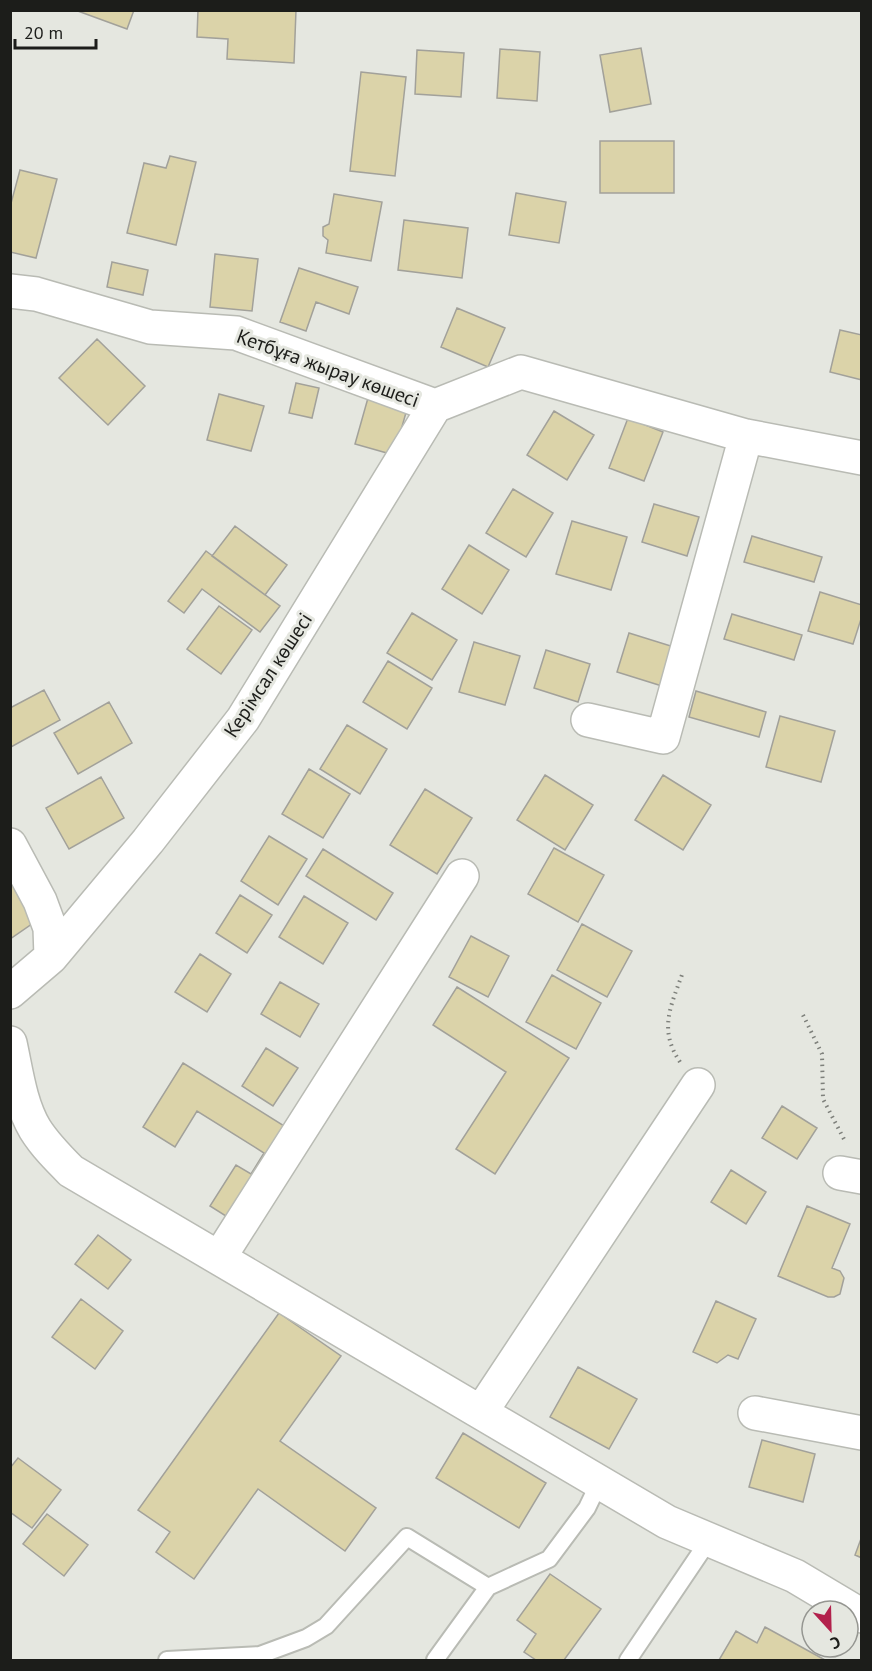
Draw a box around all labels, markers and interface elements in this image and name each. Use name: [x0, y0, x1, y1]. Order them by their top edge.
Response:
scale bar: [15, 12, 96, 50]
text: 20 m: [24, 21, 63, 44]
street label: Кетбұға жырау көшесі: [233, 323, 423, 413]
street label: Керімсал көшесі: [218, 608, 318, 742]
north arrow: [800, 1599, 860, 1659]
text: С: [828, 1632, 844, 1654]

